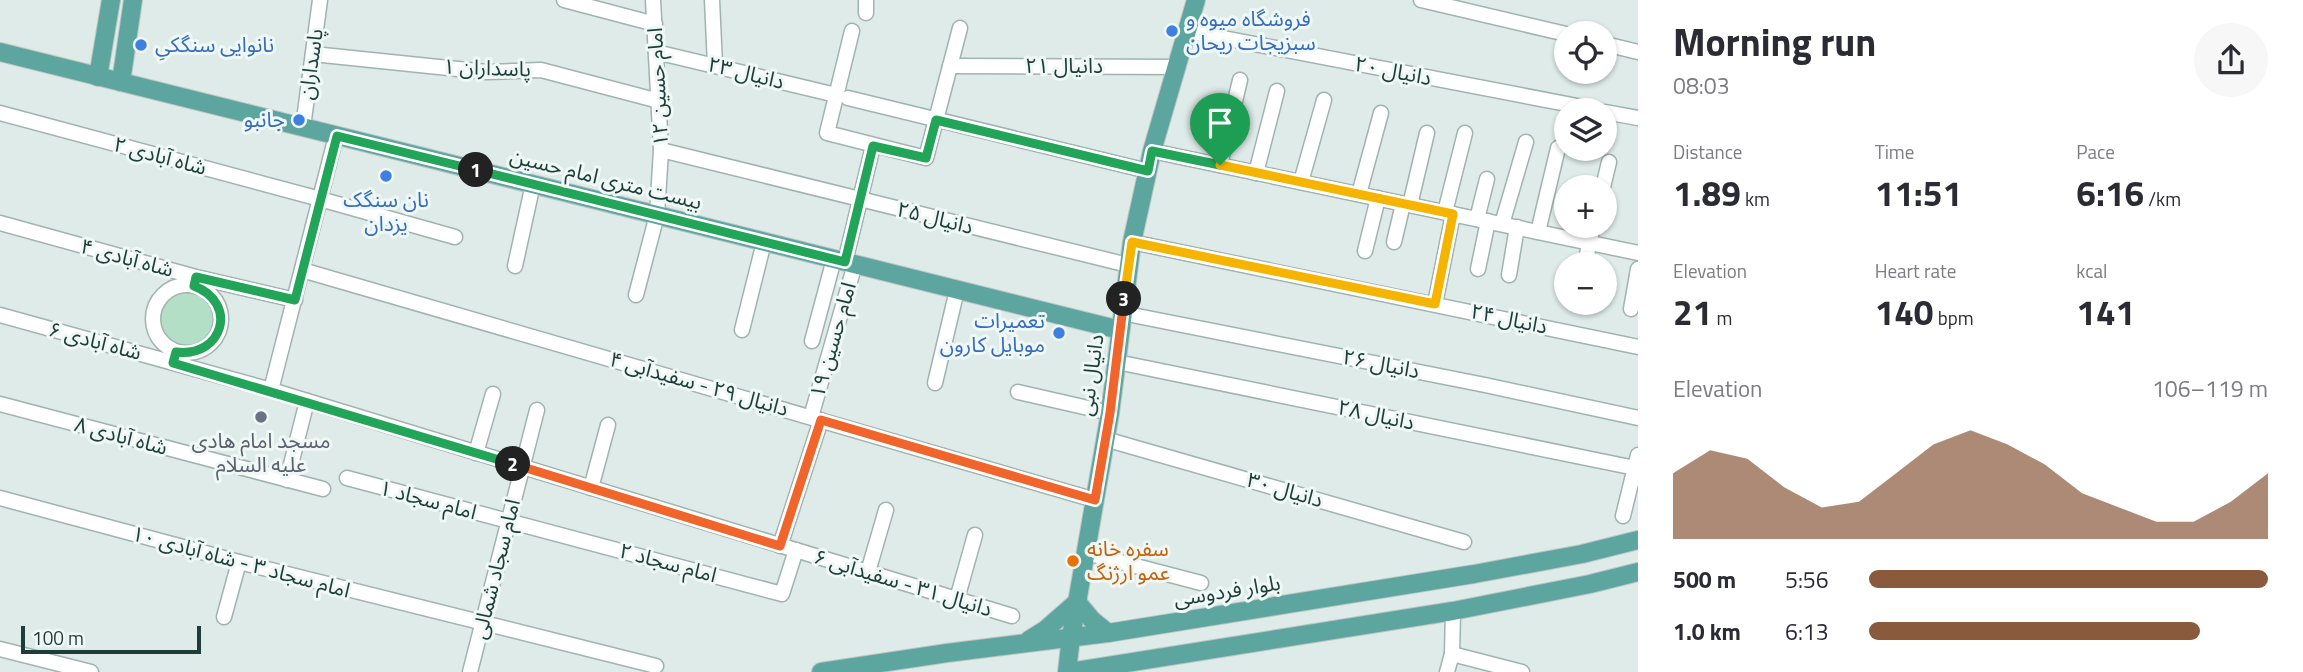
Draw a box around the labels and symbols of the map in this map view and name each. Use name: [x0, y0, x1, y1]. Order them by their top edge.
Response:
place label: فروشگاه میوه و سبزیجات ریحان: [1186, 2, 1316, 58]
marker: فروشگاه میوه و سبزیجات ریحان: [1164, 23, 1180, 39]
street label: پاسداران: [289, 26, 331, 102]
street label: امام حسین ۱۲: [638, 27, 677, 147]
place label: نانوایی سنگکیِ: [155, 28, 274, 61]
marker: نانوایی سنگکیِ: [133, 37, 149, 53]
street label: دانیال ۲۳: [705, 47, 788, 97]
street label: دانیال ۲۰: [1352, 47, 1434, 93]
street label: پاسداران ۱: [442, 49, 532, 85]
street label: دانیال ۲۱: [1025, 49, 1103, 81]
pin: [1190, 93, 1250, 165]
place label: جانبو: [244, 103, 285, 135]
marker: جانبو: [291, 112, 307, 128]
street label: شاه آبادی ۲: [110, 127, 210, 183]
street label: بیست متری امام حسین: [507, 139, 706, 218]
pin: 1: [458, 152, 494, 188]
marker: نان سنگک یزدان: [378, 168, 394, 184]
place label: نان سنگک یزدان: [343, 183, 429, 239]
street label: دانیال ۲۵: [894, 192, 977, 242]
street label: شاه آبادی ۴: [77, 229, 177, 285]
street label: امام حسین ۱۹: [800, 278, 865, 402]
pin: 3: [1106, 282, 1142, 316]
street label: دانیال ۲۴: [1468, 294, 1551, 342]
place label: تعمیرات موبایل کارون: [940, 304, 1045, 360]
street label: شاه آبادی ۶: [45, 312, 145, 368]
marker: تعمیرات موبایل کارون: [1051, 325, 1067, 341]
street label: دانیال نبی: [1068, 332, 1112, 418]
street label: دانیال ۲۶: [1340, 340, 1422, 386]
street label: دانیال ۲۹ - سفیدآبی ۴: [606, 342, 793, 424]
street label: دانیال ۲۸: [1335, 390, 1418, 438]
street label: شاه آبادی ۸: [71, 407, 171, 463]
marker: مسجد امام هادی علیه السلام: [253, 409, 269, 425]
place label: مسجد امام هادی علیه السلام: [191, 424, 331, 481]
pin: 2: [496, 447, 530, 482]
street label: دانیال ۳۰: [1243, 463, 1327, 515]
street label: امام سجاد ۱: [376, 471, 480, 528]
street label: امام سجاد شمالی: [462, 495, 529, 642]
street label: امام سجاد ۳ - شاه آبادی ۱۰: [128, 516, 354, 607]
place label: سفره خانه عمو ارژنگ: [1087, 532, 1170, 588]
street label: امام سجاد ۲: [616, 534, 720, 591]
street label: دانیال ۳۱ - سفیدآبی ۶: [810, 540, 996, 624]
marker: سفره خانه عمو ارژنگ: [1065, 553, 1081, 569]
street label: بلوار فردوسی: [1171, 566, 1282, 614]
scale bar: [21, 623, 201, 655]

